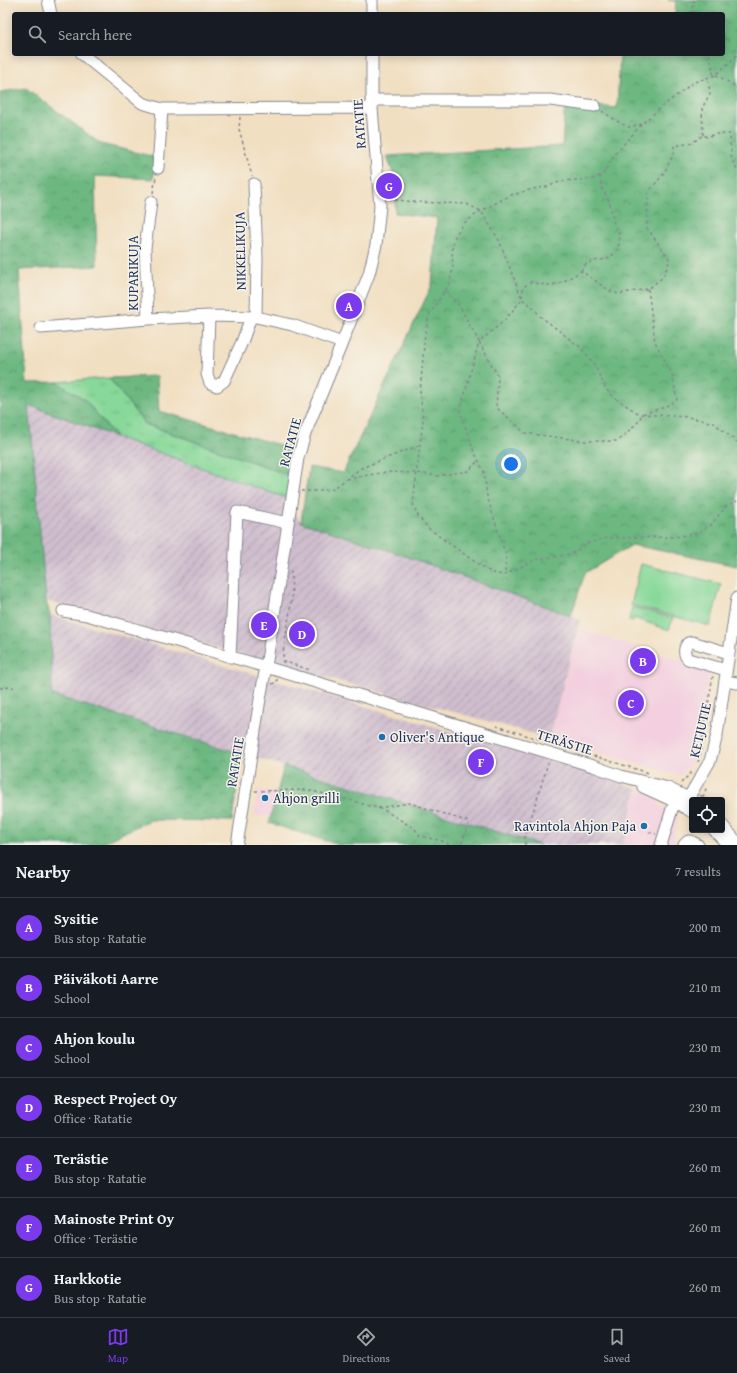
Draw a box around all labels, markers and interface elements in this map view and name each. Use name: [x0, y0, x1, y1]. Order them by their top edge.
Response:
search box: [12, 12, 725, 56]
icon: search: [26, 23, 48, 45]
text: Search here: [58, 24, 132, 45]
street label: RATATIE: [347, 98, 371, 150]
pin: G: [376, 171, 402, 201]
street label: NIKKELIKUJA: [229, 211, 251, 290]
street label: KUPARIKUJA: [123, 235, 143, 311]
pin: A: [336, 291, 362, 321]
street label: RATATIE: [274, 415, 306, 469]
your location: [501, 454, 521, 474]
pin: E: [251, 610, 277, 640]
pin: D: [289, 619, 315, 649]
pin: B: [630, 646, 656, 676]
pin: C: [618, 688, 644, 718]
street label: KETJUTIE: [684, 700, 716, 760]
street label: TERÄSTIE: [535, 724, 595, 760]
place label: Oliver's Antique: [390, 727, 485, 747]
marker: Oliver's Antique: [377, 732, 387, 742]
street label: RATATIE: [221, 736, 249, 788]
pin: F: [468, 747, 494, 777]
place label: Ahjon grilli: [273, 788, 340, 808]
marker: Ahjon grilli: [260, 793, 270, 803]
map controls: [689, 797, 725, 833]
button: locate: [689, 797, 725, 833]
place label: Ravintola Ahjon Paja: [514, 816, 636, 836]
marker: Ravintola Ahjon Paja: [639, 821, 649, 831]
text: Nearby: [16, 859, 70, 884]
text: 7 results: [675, 862, 721, 881]
text: Sysitie: [54, 908, 98, 929]
text: A: [25, 918, 33, 937]
text: 200 m: [689, 918, 721, 937]
text: Bus stop · Ratatie: [54, 929, 146, 948]
text: Päiväkoti Aarre: [54, 968, 159, 989]
text: B: [25, 978, 33, 997]
text: 210 m: [689, 978, 721, 997]
text: School: [54, 989, 90, 1008]
text: Ahjon koulu: [54, 1028, 135, 1049]
text: C: [25, 1038, 33, 1057]
text: 230 m: [689, 1038, 721, 1057]
text: School: [54, 1049, 90, 1068]
text: Respect Project Oy: [54, 1088, 177, 1109]
text: D: [25, 1098, 33, 1117]
text: 230 m: [689, 1098, 721, 1117]
text: Office · Ratatie: [54, 1109, 132, 1128]
text: Terästie: [54, 1148, 108, 1169]
text: E: [26, 1158, 32, 1177]
text: 260 m: [689, 1158, 721, 1177]
text: Bus stop · Ratatie: [54, 1169, 146, 1188]
text: Mainoste Print Oy: [54, 1208, 174, 1229]
text: F: [26, 1218, 32, 1237]
text: 260 m: [689, 1218, 721, 1237]
text: Office · Terästie: [54, 1229, 138, 1248]
text: Harkkotie: [54, 1268, 121, 1289]
text: G: [25, 1278, 33, 1297]
text: 260 m: [689, 1278, 721, 1297]
text: Bus stop · Ratatie: [54, 1289, 146, 1308]
tab: Map: [107, 1326, 129, 1366]
tab: Directions: [343, 1326, 390, 1366]
tab: Saved: [603, 1326, 630, 1366]

